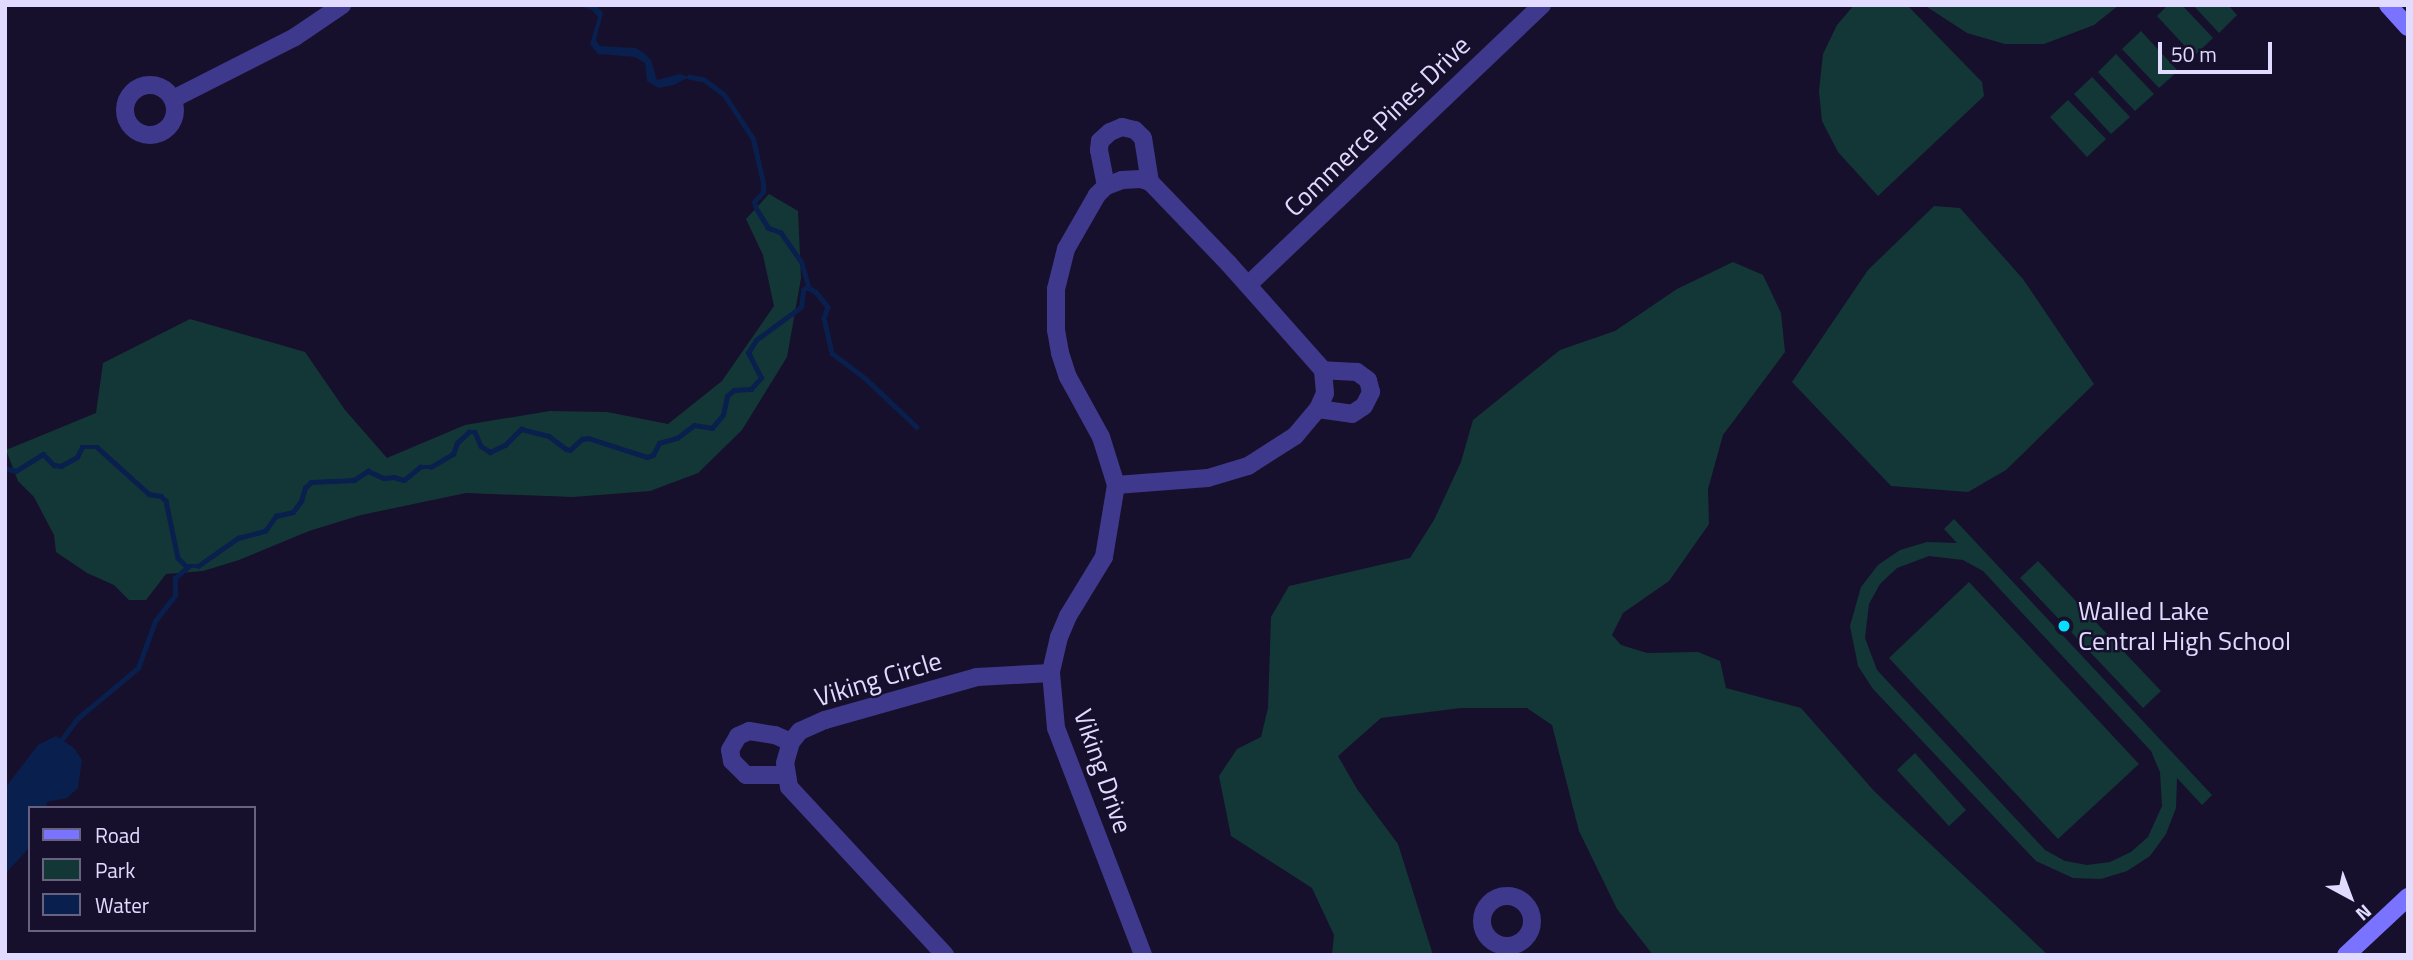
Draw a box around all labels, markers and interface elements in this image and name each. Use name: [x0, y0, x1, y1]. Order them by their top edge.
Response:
scale bar: [2161, 28, 2275, 72]
street label: Commerce Pines Drive: [1278, 29, 1476, 223]
text: 50 m: [2171, 38, 2217, 70]
place label: Walled Lake Central High School: [2078, 595, 2291, 656]
marker: Walled Lake Central High School: [2056, 618, 2072, 634]
street label: Viking Circle: [811, 645, 945, 713]
street label: Viking Drive: [1067, 705, 1139, 837]
legend: [28, 806, 256, 932]
text: Road: [95, 819, 140, 851]
text: Park: [95, 854, 135, 886]
north arrow: [2315, 862, 2385, 932]
text: Water: [95, 889, 149, 921]
text: N: [2350, 898, 2379, 928]

